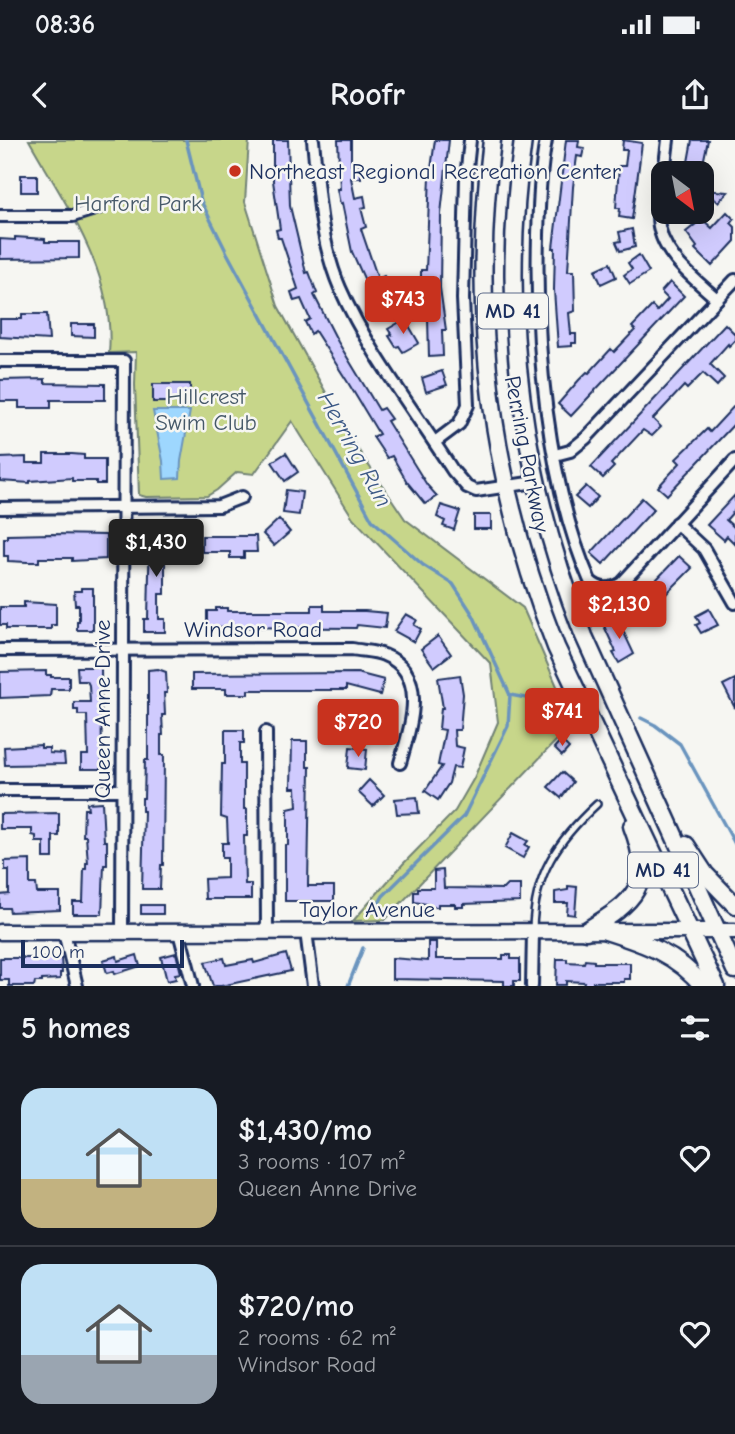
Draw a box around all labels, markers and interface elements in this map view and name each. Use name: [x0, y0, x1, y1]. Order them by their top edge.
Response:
text: 08:36: [35, 10, 95, 40]
icon: back: [21, 76, 59, 114]
text: Roofr: [330, 76, 405, 113]
icon: share: [676, 76, 714, 114]
place label: Northeast Regional Recreation Center: [249, 158, 622, 185]
north arrow: [651, 161, 714, 224]
map controls: [651, 161, 714, 224]
marker: Northeast Regional Recreation Center: [227, 163, 243, 179]
park label: Harford Park: [74, 190, 202, 217]
pin: $743: [362, 276, 444, 336]
text: $743: [381, 285, 425, 312]
road number: MD 41: [478, 294, 548, 328]
street label: Perring Parkway: [499, 373, 556, 535]
park label: Hillcrest Swim Club: [155, 383, 257, 436]
water label: Herring Run: [312, 386, 398, 512]
pin: $1,430: [99, 520, 213, 579]
text: $1,430: [125, 528, 187, 555]
pin: $2,130: [562, 582, 676, 641]
text: $2,130: [587, 590, 651, 617]
street label: Windsor Road: [184, 616, 322, 643]
street label: Queen Anne Drive: [89, 620, 116, 799]
pin: $741: [521, 688, 603, 748]
text: $741: [541, 697, 583, 724]
pin: $720: [317, 700, 399, 759]
text: $720: [334, 708, 382, 735]
road number: MD 41: [628, 852, 698, 888]
street label: Taylor Avenue: [299, 896, 435, 923]
scale bar: [21, 937, 184, 969]
text: 100 m: [32, 941, 85, 963]
icon: filters: [676, 1009, 714, 1047]
text: 5 homes: [21, 1011, 130, 1046]
text: $1,430/mo: [238, 1113, 372, 1148]
icon: home: [77, 1116, 161, 1200]
icon: heart: [676, 1139, 714, 1177]
text: 3 rooms · 107 m²: [238, 1148, 405, 1175]
text: Queen Anne Drive: [238, 1175, 417, 1202]
text: $720/mo: [238, 1289, 354, 1324]
icon: home: [77, 1292, 161, 1376]
icon: heart: [676, 1315, 714, 1353]
text: 2 rooms · 62 m²: [238, 1324, 396, 1351]
text: Windsor Road: [238, 1351, 376, 1378]

